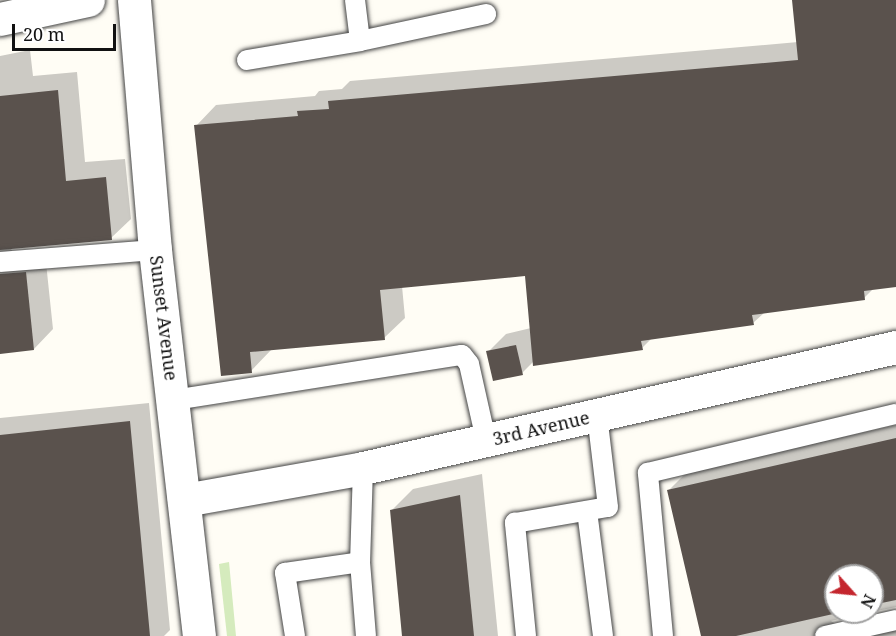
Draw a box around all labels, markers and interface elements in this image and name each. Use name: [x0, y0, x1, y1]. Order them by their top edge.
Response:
scale bar: [15, 12, 118, 50]
text: 20 m: [23, 22, 65, 46]
street label: Sunset Avenue: [146, 254, 182, 382]
street label: 3rd Avenue: [491, 406, 591, 450]
north arrow: [824, 564, 884, 624]
text: N: [856, 591, 881, 612]

